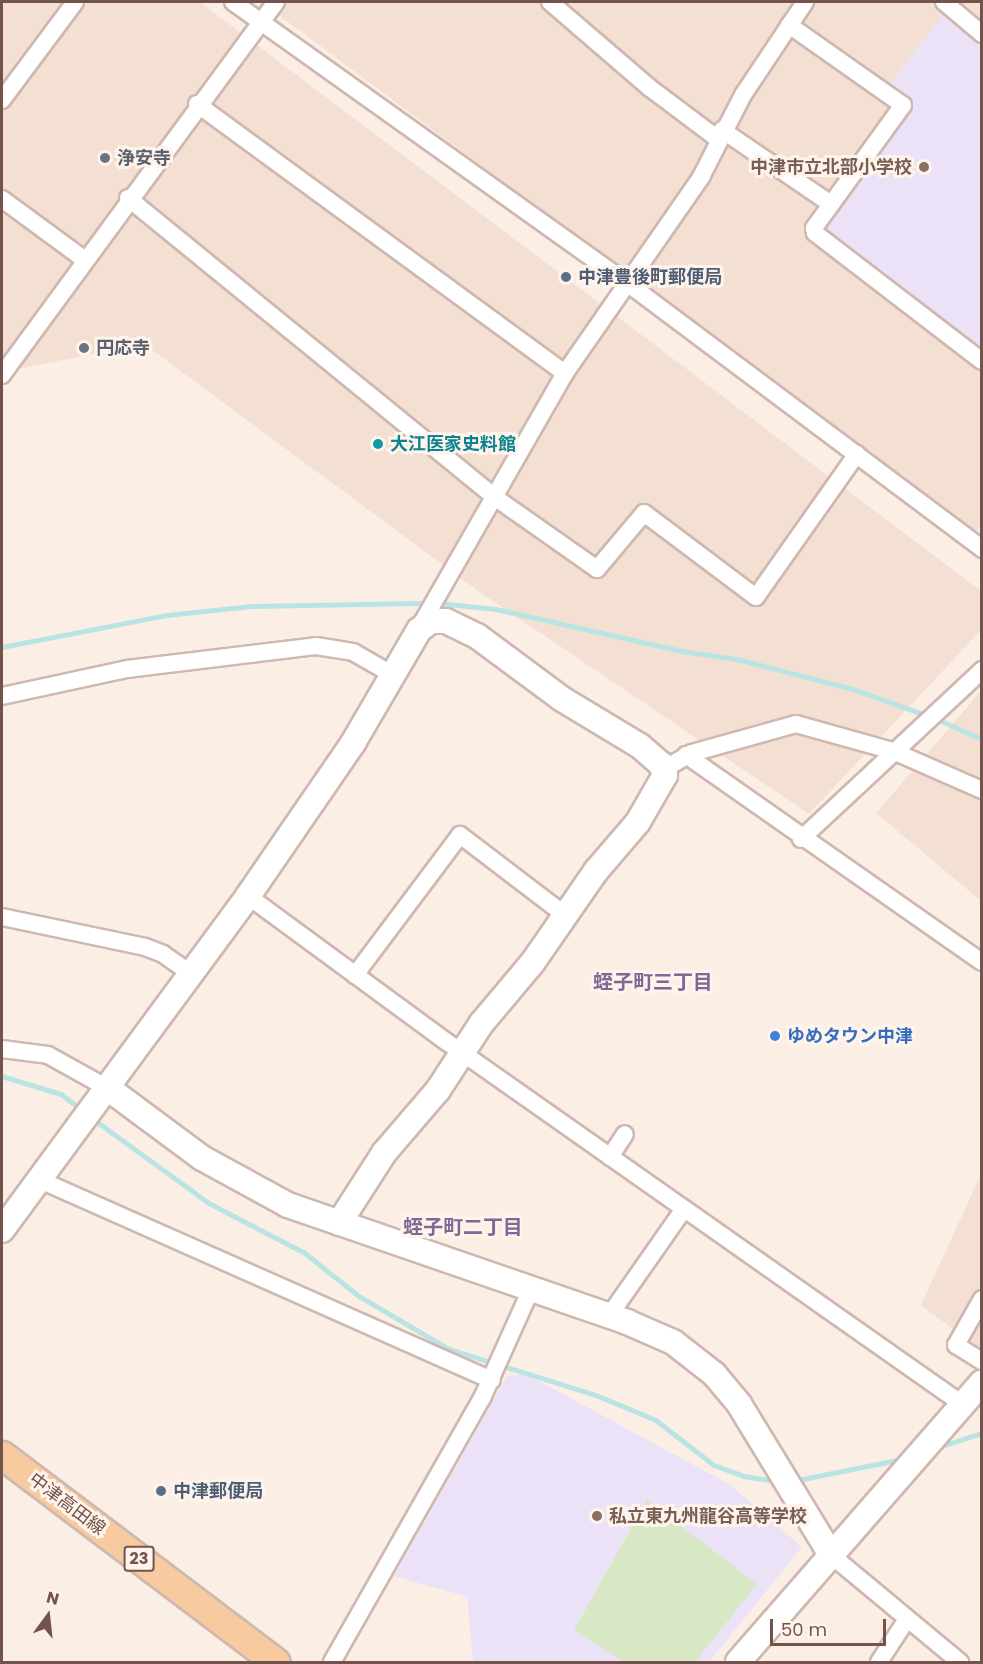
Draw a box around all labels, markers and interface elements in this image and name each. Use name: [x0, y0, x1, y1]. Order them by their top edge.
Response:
place label: 浄安寺: [117, 147, 171, 169]
marker: 浄安寺: [98, 151, 112, 165]
place label: 中津市立北部小学校: [750, 156, 912, 178]
marker: 中津市立北部小学校: [917, 160, 931, 174]
place label: 中津豊後町郵便局: [578, 266, 722, 288]
marker: 中津豊後町郵便局: [559, 270, 573, 284]
place label: 円応寺: [96, 337, 150, 359]
marker: 円応寺: [77, 341, 91, 355]
place label: 大江医家史料館: [390, 433, 516, 455]
marker: 大江医家史料館: [371, 437, 385, 451]
district label: 蛭子町三丁目: [593, 970, 713, 994]
place label: ゆめタウン中津: [787, 1025, 913, 1047]
marker: ゆめタウン中津: [768, 1029, 782, 1043]
district label: 蛭子町二丁目: [403, 1215, 523, 1239]
street label: 中津高田線: [25, 1468, 109, 1540]
place label: 中津郵便局: [173, 1480, 263, 1502]
marker: 中津郵便局: [154, 1484, 168, 1498]
place label: 私立東九州龍谷高等学校: [609, 1505, 807, 1527]
marker: 私立東九州龍谷高等学校: [590, 1509, 604, 1523]
road number: 23: [122, 1546, 156, 1572]
text: N: [44, 1585, 62, 1611]
north arrow: [18, 1586, 78, 1646]
scale bar: [773, 1607, 888, 1645]
text: 50 m: [781, 1617, 827, 1642]

